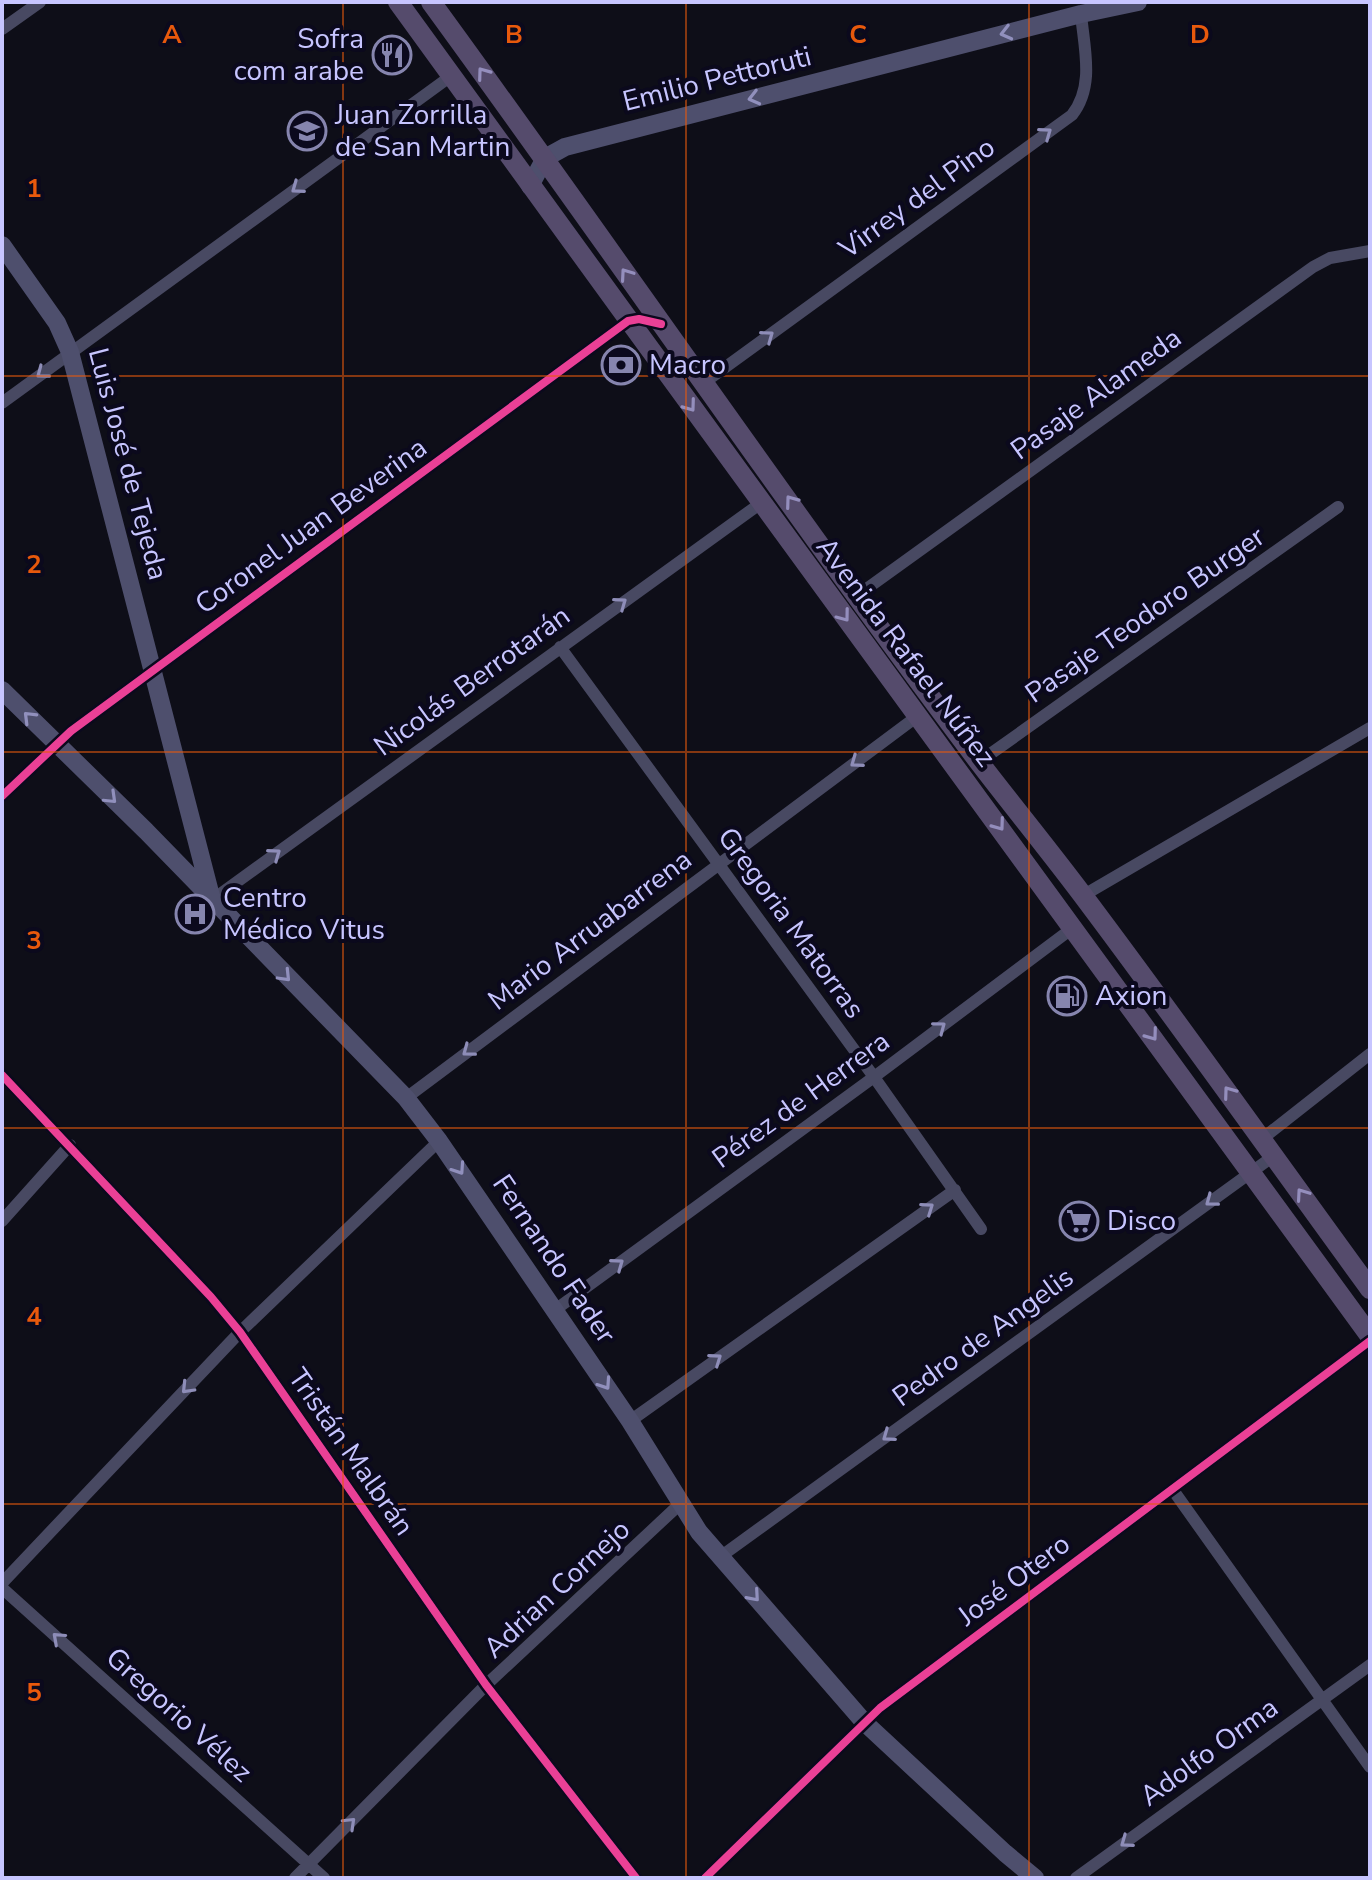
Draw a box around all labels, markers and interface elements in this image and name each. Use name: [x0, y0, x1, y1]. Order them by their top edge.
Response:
text: A: [162, 17, 182, 52]
text: B: [505, 17, 523, 52]
text: C: [849, 17, 867, 52]
text: D: [1190, 17, 1210, 52]
place label: Sofra com arabe: [234, 20, 364, 90]
one-way arrow: [999, 24, 1013, 41]
restaurant icon: Sofra com arabe: [371, 34, 413, 76]
street label: Emilio Pettoruti: [619, 37, 815, 121]
one-way arrow: [478, 67, 492, 82]
one-way arrow: [748, 89, 761, 106]
place label: Juan Zorrilla de San Martin: [334, 96, 510, 166]
school or university icon: Juan Zorrilla de San Martin: [286, 110, 328, 152]
street label: Virrey del Pino: [830, 128, 1003, 268]
one-way arrow: [1037, 129, 1052, 143]
text: 1: [26, 171, 42, 206]
one-way arrow: [292, 178, 306, 192]
one-way arrow: [621, 269, 636, 283]
street label: Pasaje Alameda: [1003, 319, 1189, 469]
one-way arrow: [759, 331, 774, 346]
street label: Luis José de Tejeda: [79, 344, 177, 584]
bank icon: Macro: [600, 344, 642, 386]
place label: Macro: [649, 346, 726, 384]
one-way arrow: [36, 364, 51, 378]
one-way arrow: [680, 398, 695, 412]
street label: Coronel Juan Beverina: [187, 429, 435, 623]
one-way arrow: [786, 496, 800, 510]
street label: Pasaje Teodoro Burger: [1018, 518, 1272, 712]
street label: Avenida Rafael Núñez: [807, 530, 1005, 774]
text: 2: [26, 547, 42, 582]
street label: Nicolás Berrotarán: [366, 597, 578, 765]
one-way arrow: [613, 598, 627, 613]
one-way arrow: [835, 607, 849, 622]
one-way arrow: [23, 712, 38, 726]
one-way arrow: [850, 752, 865, 766]
one-way arrow: [102, 789, 116, 803]
one-way arrow: [989, 816, 1004, 830]
street label: Gregoria Matorras: [709, 820, 873, 1026]
street label: Mario Arruabarrena: [480, 841, 700, 1019]
one-way arrow: [266, 849, 281, 864]
place label: Centro Médico Vitus: [223, 879, 385, 949]
hospital icon: Centro Médico Vitus: [174, 893, 216, 935]
text: 3: [26, 923, 42, 958]
one-way arrow: [276, 967, 291, 981]
fuel station icon: Axion: [1046, 975, 1088, 1017]
place label: Axion: [1095, 977, 1167, 1015]
one-way arrow: [931, 1022, 946, 1037]
street label: Pérez de Herrera: [704, 1023, 898, 1177]
one-way arrow: [1142, 1026, 1157, 1041]
one-way arrow: [462, 1042, 477, 1056]
one-way arrow: [1225, 1086, 1239, 1101]
one-way arrow: [449, 1161, 464, 1175]
street label: Fernando Fader: [483, 1167, 625, 1351]
one-way arrow: [1297, 1189, 1312, 1203]
one-way arrow: [1206, 1191, 1220, 1205]
supermarket icon: Disco: [1058, 1200, 1100, 1242]
place label: Disco: [1107, 1202, 1176, 1240]
one-way arrow: [920, 1203, 934, 1218]
street label: Pedro de Angelis: [885, 1258, 1081, 1416]
one-way arrow: [609, 1259, 624, 1273]
text: 4: [26, 1299, 42, 1334]
one-way arrow: [708, 1354, 722, 1369]
street label: Tristán Malbrán: [279, 1361, 423, 1543]
one-way arrow: [595, 1375, 610, 1390]
one-way arrow: [182, 1379, 196, 1394]
one-way arrow: [882, 1426, 896, 1441]
street label: Adrian Cornejo: [475, 1511, 639, 1667]
street label: José Otero: [949, 1525, 1078, 1635]
one-way arrow: [745, 1586, 759, 1601]
one-way arrow: [53, 1634, 68, 1648]
street label: Gregorio Vélez: [98, 1639, 260, 1791]
text: 5: [26, 1675, 42, 1710]
street label: Adolfo Orma: [1132, 1689, 1286, 1815]
one-way arrow: [341, 1817, 355, 1832]
one-way arrow: [1120, 1832, 1134, 1847]

